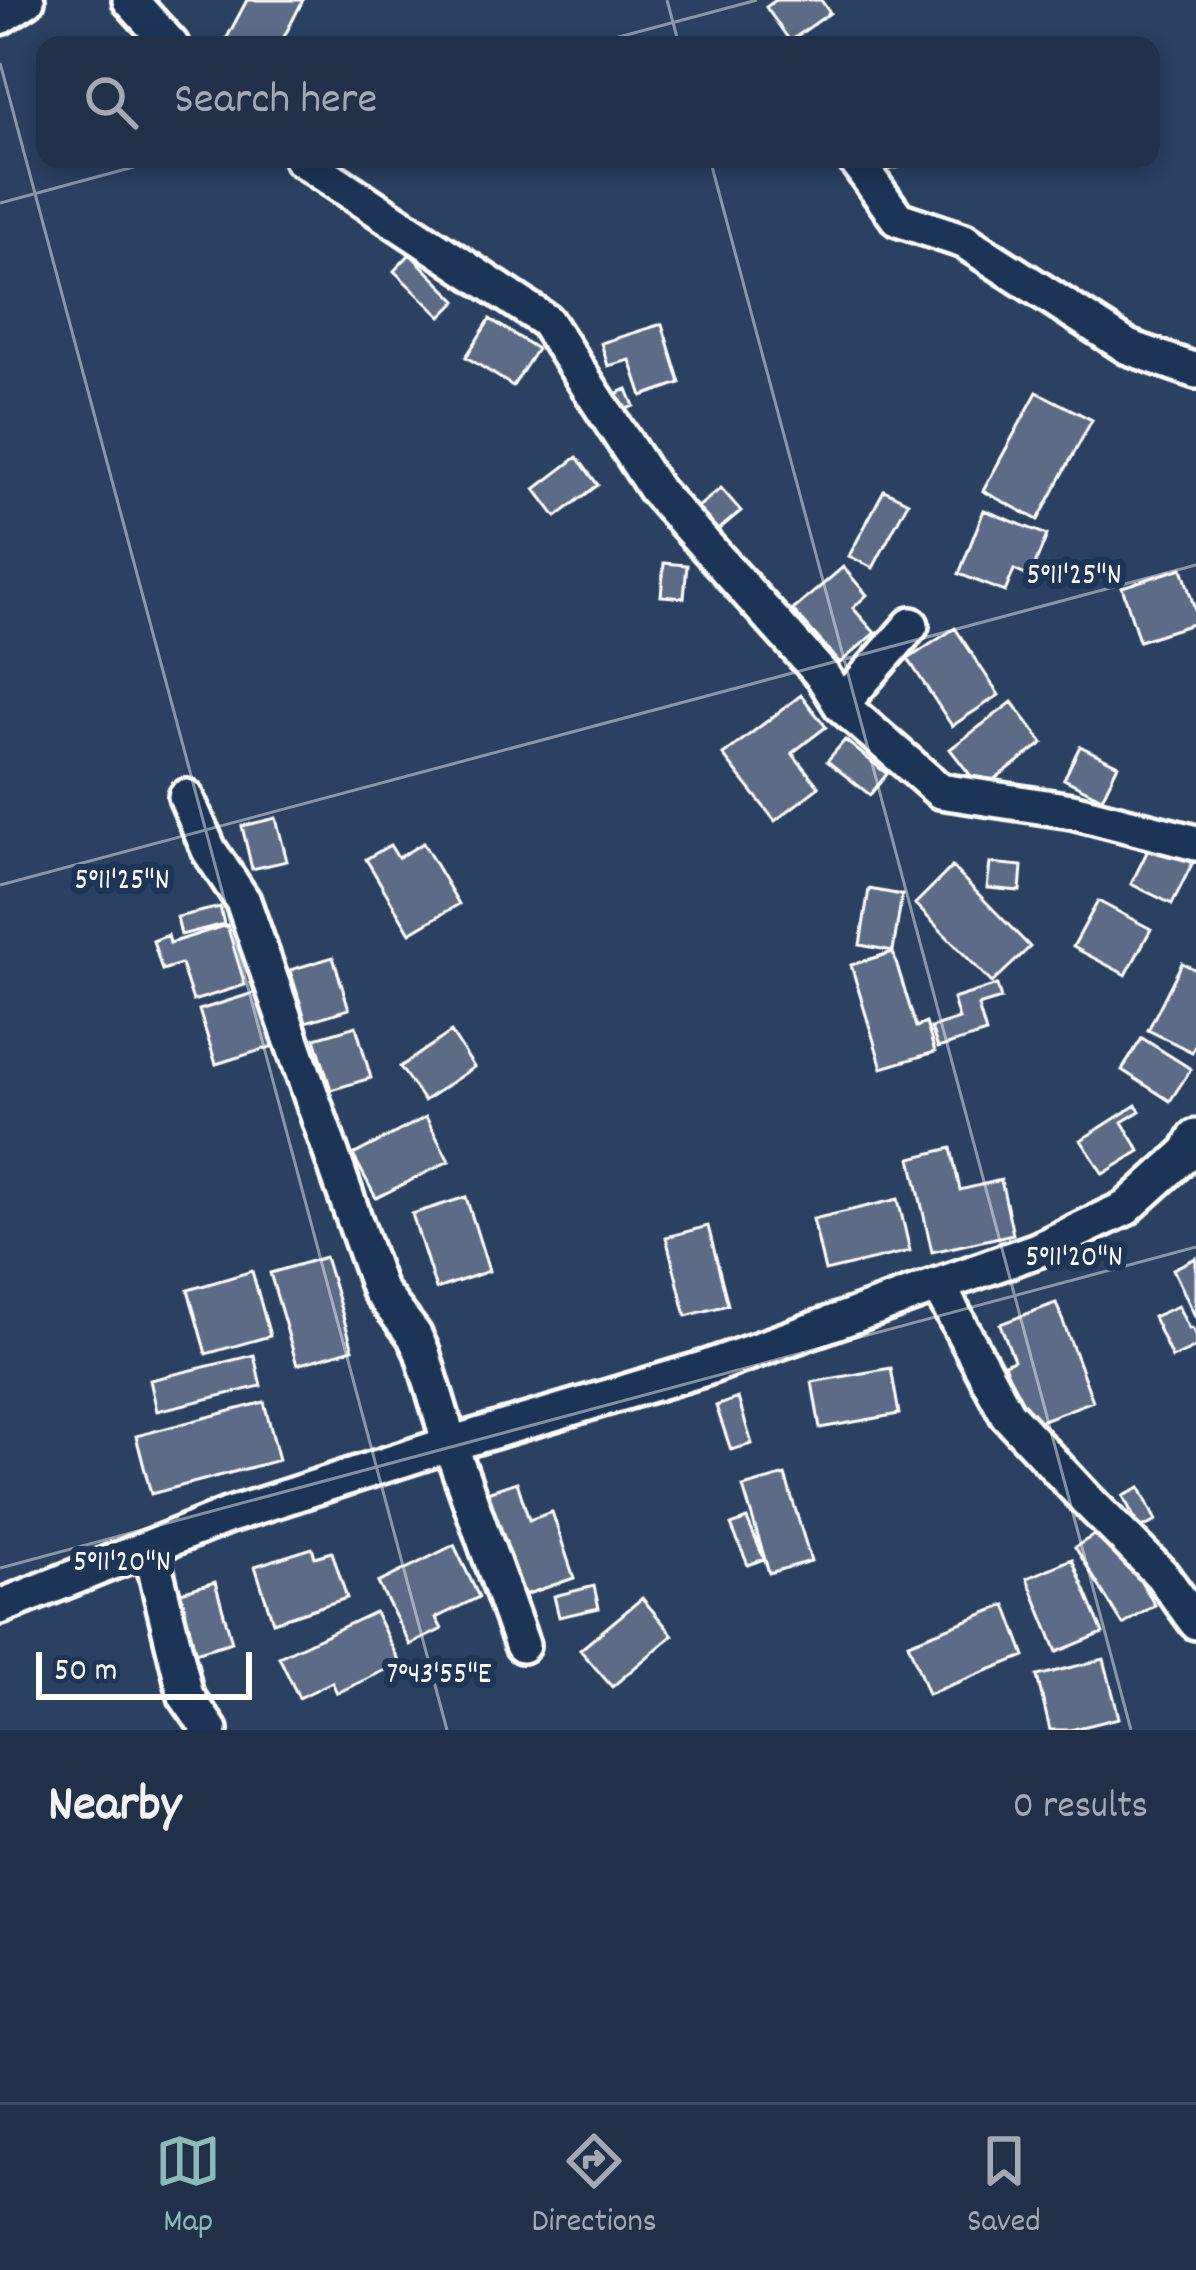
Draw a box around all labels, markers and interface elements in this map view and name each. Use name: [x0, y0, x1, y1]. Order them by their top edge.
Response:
search box: [36, 36, 1160, 168]
icon: search: [78, 69, 144, 135]
text: Search here: [174, 70, 377, 134]
text: 5°11'25"N: [1026, 556, 1122, 599]
text: 5°11'25"N: [74, 861, 170, 904]
text: 5°11'20"N: [1025, 1238, 1123, 1281]
text: 5°11'20"N: [73, 1543, 171, 1586]
scale bar: [36, 1646, 252, 1699]
text: 50 m: [54, 1649, 118, 1696]
text: 7°43'55"E: [387, 1655, 492, 1698]
text: Nearby: [48, 1772, 181, 1844]
text: 0 results: [1013, 1781, 1148, 1836]
tab: Map: [155, 2128, 221, 2247]
tab: Directions: [532, 2128, 657, 2247]
tab: Saved: [967, 2128, 1041, 2247]

